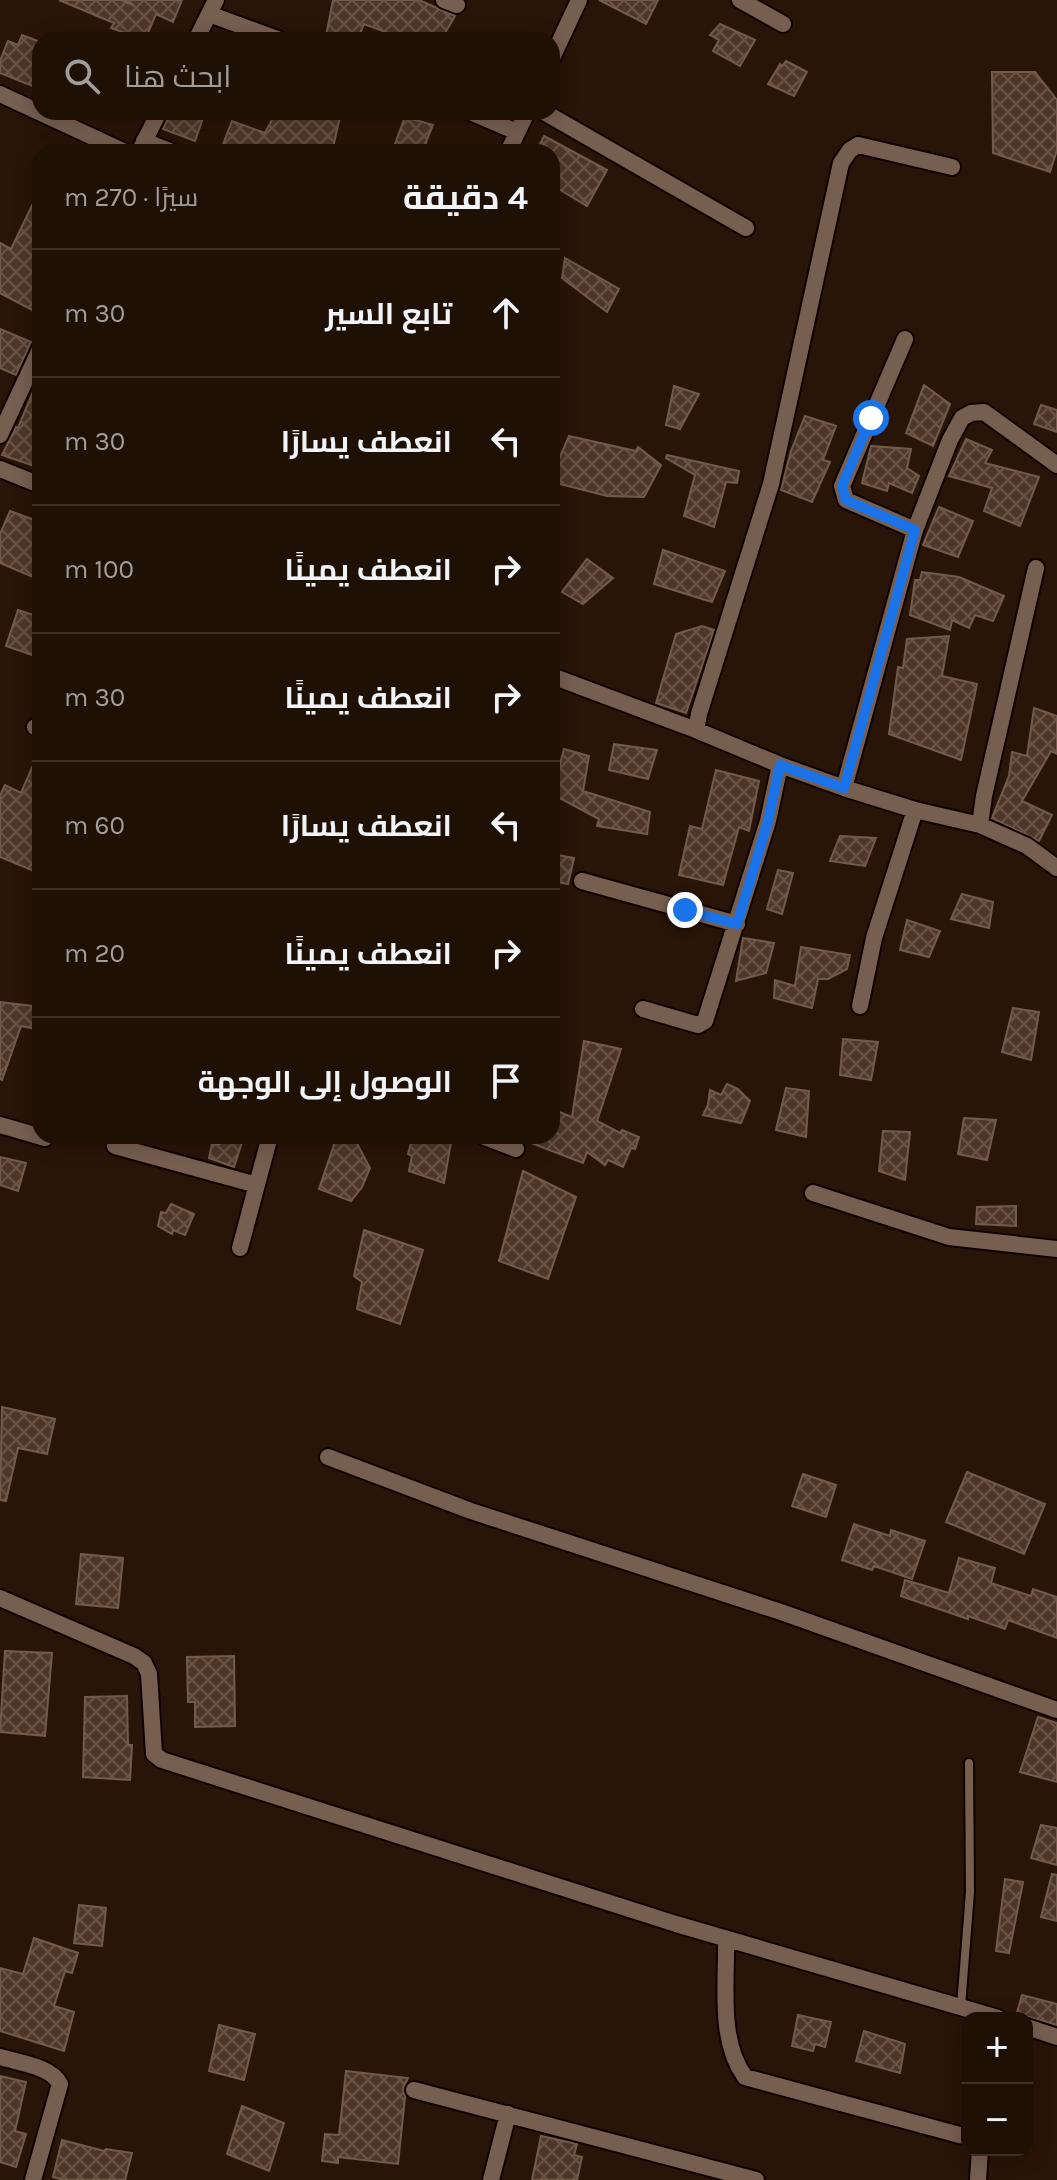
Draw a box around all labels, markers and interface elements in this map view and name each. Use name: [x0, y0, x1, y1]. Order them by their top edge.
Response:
search box: [32, 32, 560, 120]
icon: search: [60, 54, 104, 98]
text: ابحث هنا: [124, 59, 231, 95]
text: 4 دقيقة: [403, 178, 528, 218]
text: سيرًا · 270 m: [64, 182, 198, 213]
icon: ahead: [484, 291, 528, 335]
text: تابع السير: [325, 296, 452, 332]
text: 30 m: [64, 298, 125, 329]
route start: [853, 400, 889, 436]
icon: left: [484, 419, 528, 463]
text: انعطف يسارًا: [281, 424, 452, 460]
text: 30 m: [64, 426, 125, 457]
icon: right: [484, 547, 528, 591]
text: انعطف يمينًا: [284, 552, 452, 588]
text: 100 m: [64, 554, 134, 585]
icon: right: [484, 675, 528, 719]
text: انعطف يمينًا: [284, 680, 452, 716]
text: 30 m: [64, 682, 125, 713]
icon: left: [484, 803, 528, 847]
text: انعطف يسارًا: [281, 808, 452, 844]
text: 60 m: [64, 810, 125, 841]
route end: [667, 892, 703, 928]
icon: right: [484, 931, 528, 975]
text: انعطف يمينًا: [284, 936, 452, 972]
text: 20 m: [64, 938, 125, 969]
icon: arrive: [484, 1059, 528, 1103]
text: الوصول إلى الوجهة: [198, 1064, 452, 1100]
map controls: [961, 2012, 1033, 2156]
button: +: [961, 2012, 1033, 2084]
button: −: [961, 2084, 1033, 2156]

